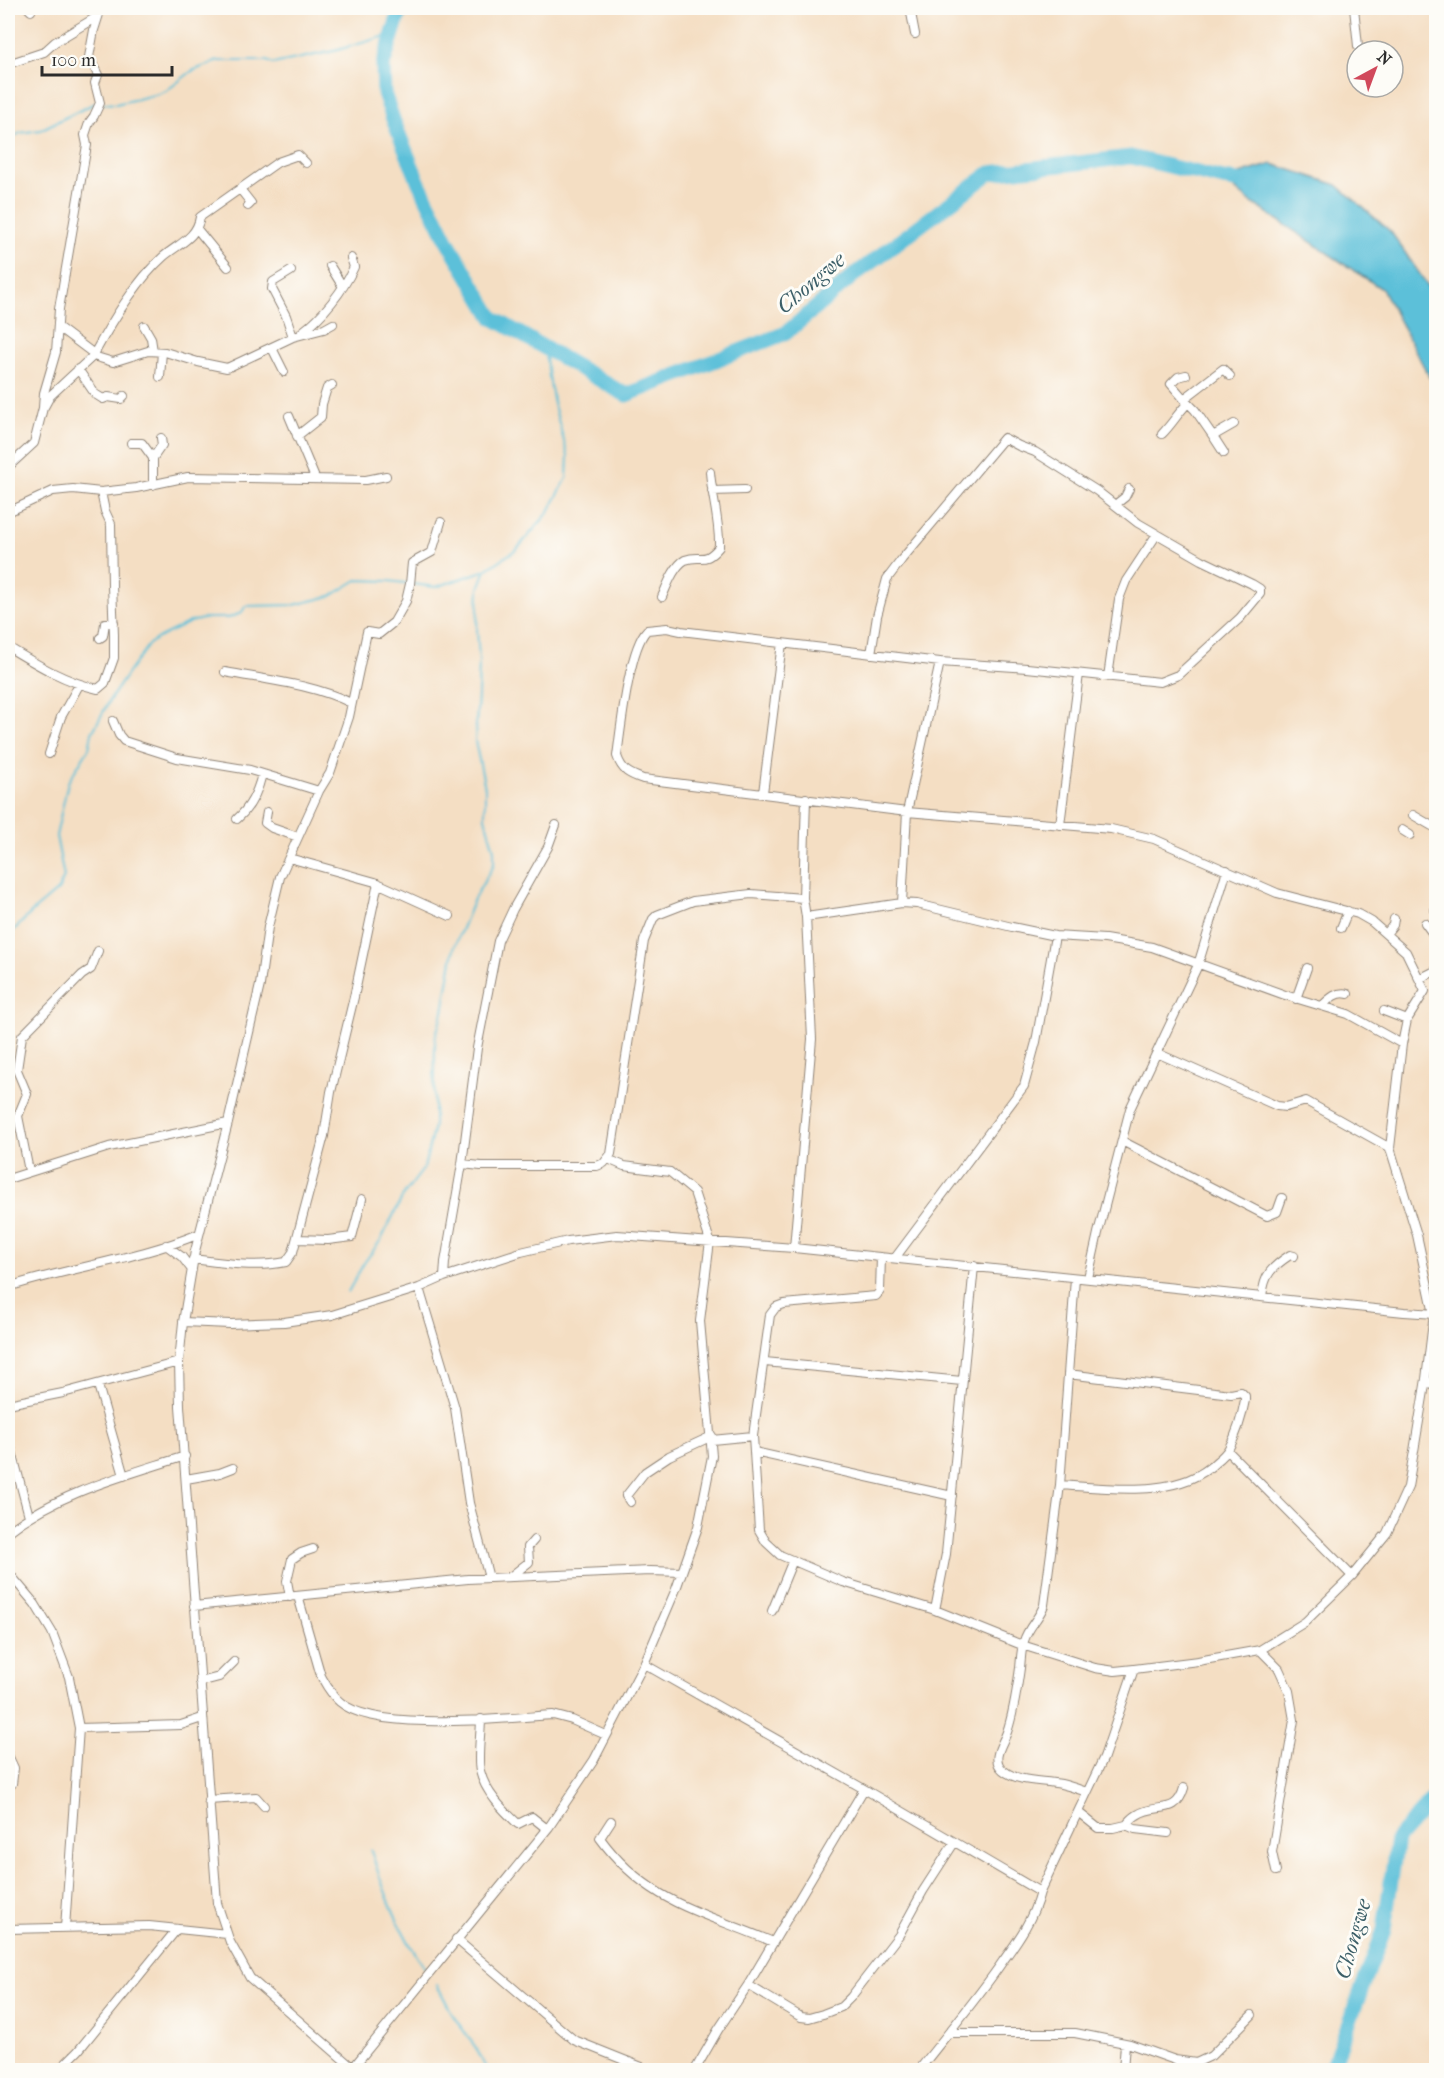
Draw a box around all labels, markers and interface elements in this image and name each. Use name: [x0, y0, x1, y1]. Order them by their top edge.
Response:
scale bar: [42, 39, 172, 77]
north arrow: [1345, 39, 1405, 99]
text: N: [1374, 47, 1396, 70]
text: 100 m: [51, 50, 96, 71]
water label: Chongwe: [772, 246, 851, 319]
water label: Chongwe: [1329, 1895, 1377, 1982]

